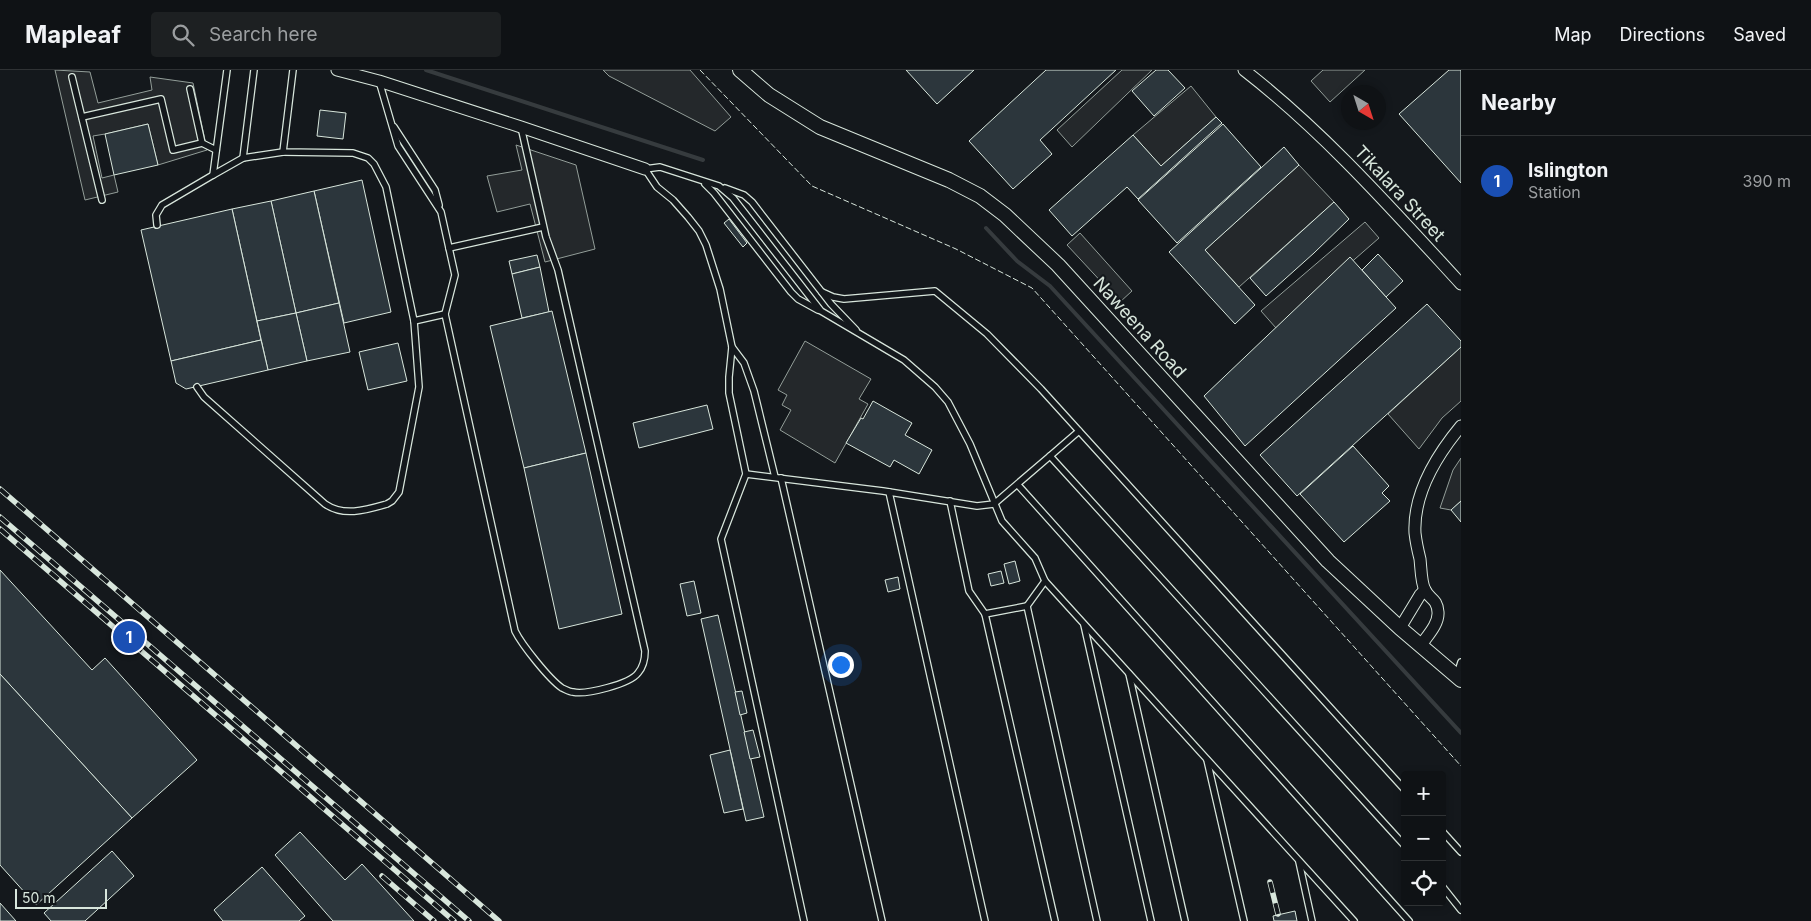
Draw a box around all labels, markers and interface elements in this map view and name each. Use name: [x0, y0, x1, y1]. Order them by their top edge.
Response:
search box: [151, 12, 501, 57]
text: Mapleaf: [25, 20, 121, 49]
icon: search: [169, 21, 197, 49]
text: Search here: [209, 23, 318, 46]
text: Map: [1554, 24, 1592, 45]
text: Directions: [1620, 24, 1705, 45]
text: Saved: [1733, 24, 1786, 45]
north arrow: [1341, 85, 1386, 130]
text: Nearby: [1481, 90, 1556, 115]
street label: Tikalara Street: [1350, 141, 1450, 245]
text: Islington: [1528, 159, 1608, 182]
text: 1: [1494, 171, 1500, 191]
text: 390 m: [1743, 171, 1791, 191]
text: Station: [1528, 182, 1581, 202]
street label: Naweena Road: [1089, 272, 1191, 382]
pin: 1: [113, 618, 145, 656]
your location: [828, 652, 854, 678]
map controls: [1401, 771, 1446, 906]
button: +: [1401, 771, 1446, 816]
button: −: [1401, 816, 1446, 861]
button: locate: [1401, 861, 1446, 906]
scale bar: [15, 886, 108, 909]
text: 50 m: [22, 889, 56, 906]

